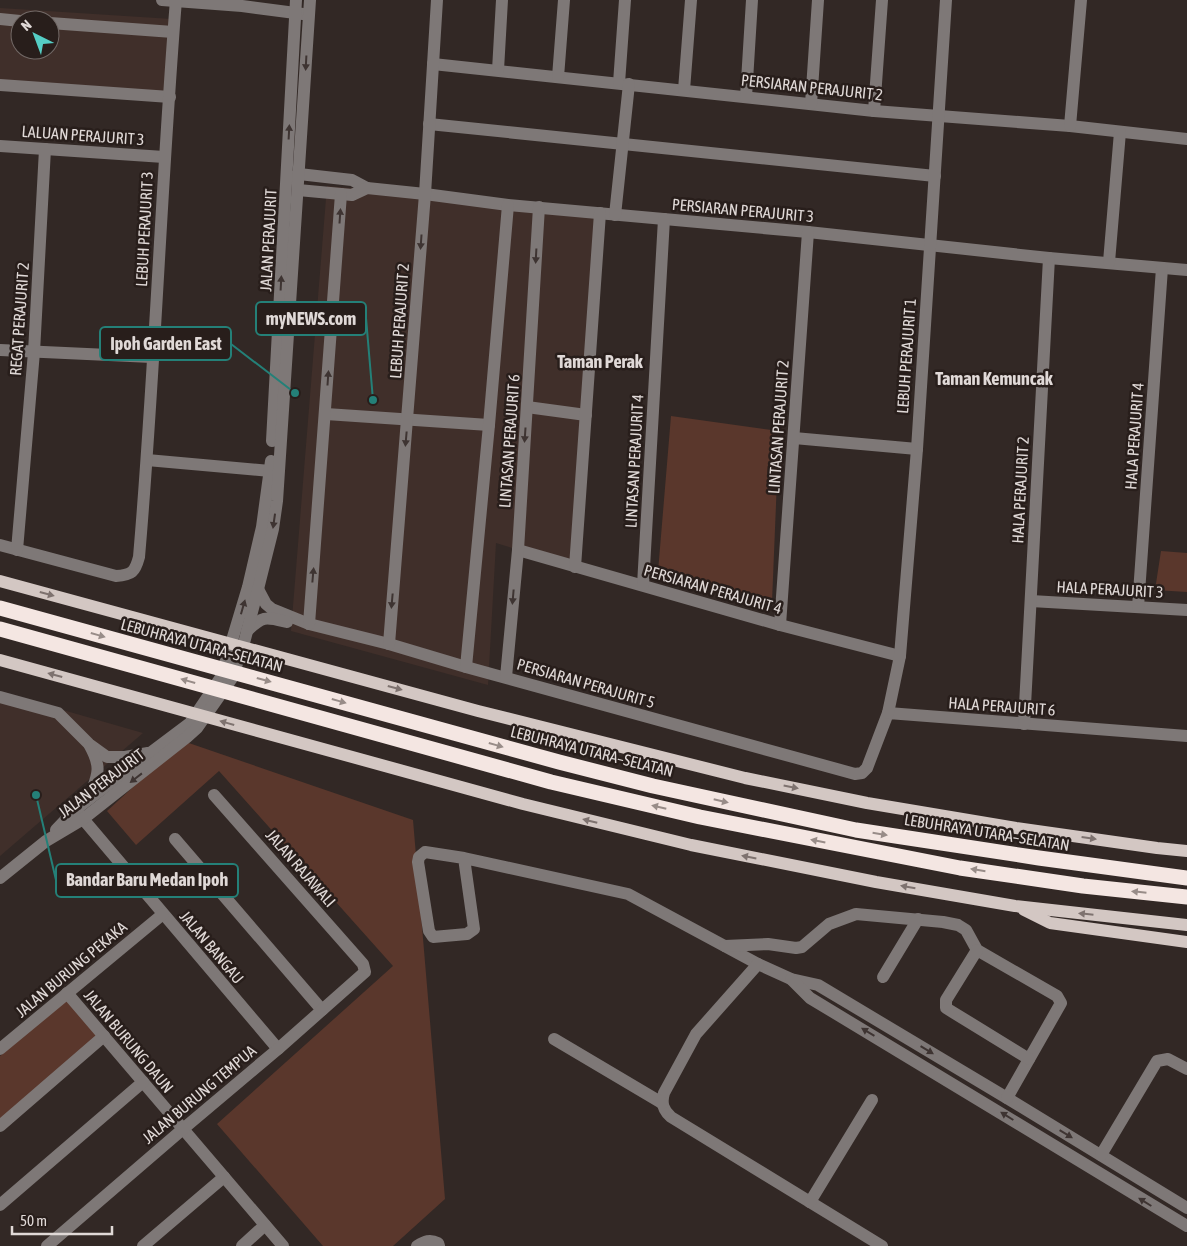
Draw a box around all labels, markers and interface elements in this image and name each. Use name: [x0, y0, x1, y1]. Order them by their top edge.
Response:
north arrow: [10, 10, 60, 60]
text: N: [18, 17, 35, 34]
one-way arrow: [302, 56, 310, 72]
street label: PERSIARAN PERAJURIT 2: [740, 71, 884, 103]
street label: LALUAN PERAJURIT 3: [21, 122, 145, 148]
one-way arrow: [286, 124, 294, 140]
street label: LEBUH PERAJURIT 3: [132, 171, 156, 287]
street label: JALAN PERAJURIT: [256, 188, 280, 292]
street label: PERSIARAN PERAJURIT 3: [671, 195, 815, 225]
one-way arrow: [336, 208, 344, 224]
one-way arrow: [417, 234, 425, 250]
one-way arrow: [532, 248, 540, 264]
street label: REGAT PERAJURIT 2: [6, 262, 32, 376]
street label: LEBUH PERAJURIT 2: [386, 263, 412, 379]
one-way arrow: [278, 275, 286, 291]
street label: LEBUH PERAJURIT 1: [893, 298, 919, 414]
callout: myNEWS.com: [256, 302, 366, 335]
text: myNEWS.com: [266, 308, 356, 329]
callout: Ipoh Garden East: [100, 327, 231, 360]
text: Ipoh Garden East: [110, 333, 223, 354]
district label: Taman Perak: [557, 351, 644, 372]
street label: LINTASAN PERAJURIT 2: [764, 360, 792, 494]
district label: Taman Kemuncak: [935, 368, 1054, 389]
one-way arrow: [325, 370, 333, 386]
street label: LINTASAN PERAJURIT 6: [495, 374, 523, 508]
street label: HALA PERAJURIT 4: [1121, 382, 1147, 490]
street label: LINTASAN PERAJURIT 4: [622, 394, 646, 528]
one-way arrow: [521, 427, 529, 443]
one-way arrow: [401, 431, 409, 447]
street label: HALA PERAJURIT 2: [1008, 436, 1032, 544]
one-way arrow: [270, 513, 278, 529]
street label: PERSIARAN PERAJURIT 4: [642, 561, 784, 617]
one-way arrow: [309, 567, 317, 583]
street label: HALA PERAJURIT 3: [1056, 577, 1164, 601]
one-way arrow: [40, 590, 55, 598]
one-way arrow: [509, 590, 517, 606]
one-way arrow: [388, 593, 396, 609]
one-way arrow: [239, 599, 247, 614]
street label: LEBUHRAYA UTARA–SELATAN: [119, 615, 285, 675]
one-way arrow: [90, 631, 105, 639]
street label: PERSIARAN PERAJURIT 5: [515, 655, 657, 711]
one-way arrow: [47, 671, 62, 679]
one-way arrow: [181, 677, 196, 685]
one-way arrow: [257, 677, 272, 685]
one-way arrow: [388, 685, 403, 693]
street label: HALA PERAJURIT 6: [948, 693, 1056, 719]
one-way arrow: [332, 697, 347, 705]
one-way arrow: [219, 718, 234, 726]
street label: LEBUHRAYA UTARA–SELATAN: [509, 722, 675, 780]
one-way arrow: [488, 741, 503, 749]
street label: JALAN PERAJURIT: [55, 745, 147, 821]
one-way arrow: [129, 772, 142, 783]
one-way arrow: [783, 784, 799, 792]
one-way arrow: [714, 797, 729, 805]
one-way arrow: [651, 803, 666, 811]
street label: LEBUHRAYA UTARA–SELATAN: [903, 810, 1071, 854]
one-way arrow: [583, 816, 598, 824]
street label: JALAN RAJAWALI: [263, 826, 339, 910]
one-way arrow: [873, 830, 889, 838]
one-way arrow: [1081, 835, 1097, 843]
one-way arrow: [809, 836, 825, 844]
one-way arrow: [740, 852, 756, 860]
callout: Bandar Baru Medan Ipoh: [56, 864, 238, 897]
one-way arrow: [969, 866, 985, 874]
text: Bandar Baru Medan Ipoh: [66, 869, 228, 890]
one-way arrow: [900, 883, 916, 891]
one-way arrow: [1130, 888, 1146, 896]
street label: JALAN BANGAU: [176, 907, 248, 987]
one-way arrow: [1078, 910, 1094, 918]
street label: JALAN BURUNG PEKAKA: [12, 917, 130, 1021]
street label: JALAN BURUNG DAUN: [81, 986, 177, 1096]
one-way arrow: [861, 1028, 874, 1037]
street label: JALAN BURUNG TEMPUA: [138, 1041, 260, 1147]
one-way arrow: [920, 1046, 933, 1055]
one-way arrow: [1000, 1112, 1013, 1121]
one-way arrow: [1059, 1129, 1073, 1138]
one-way arrow: [1138, 1197, 1151, 1206]
scale bar: [12, 1204, 112, 1236]
text: 50 m: [20, 1212, 47, 1229]

